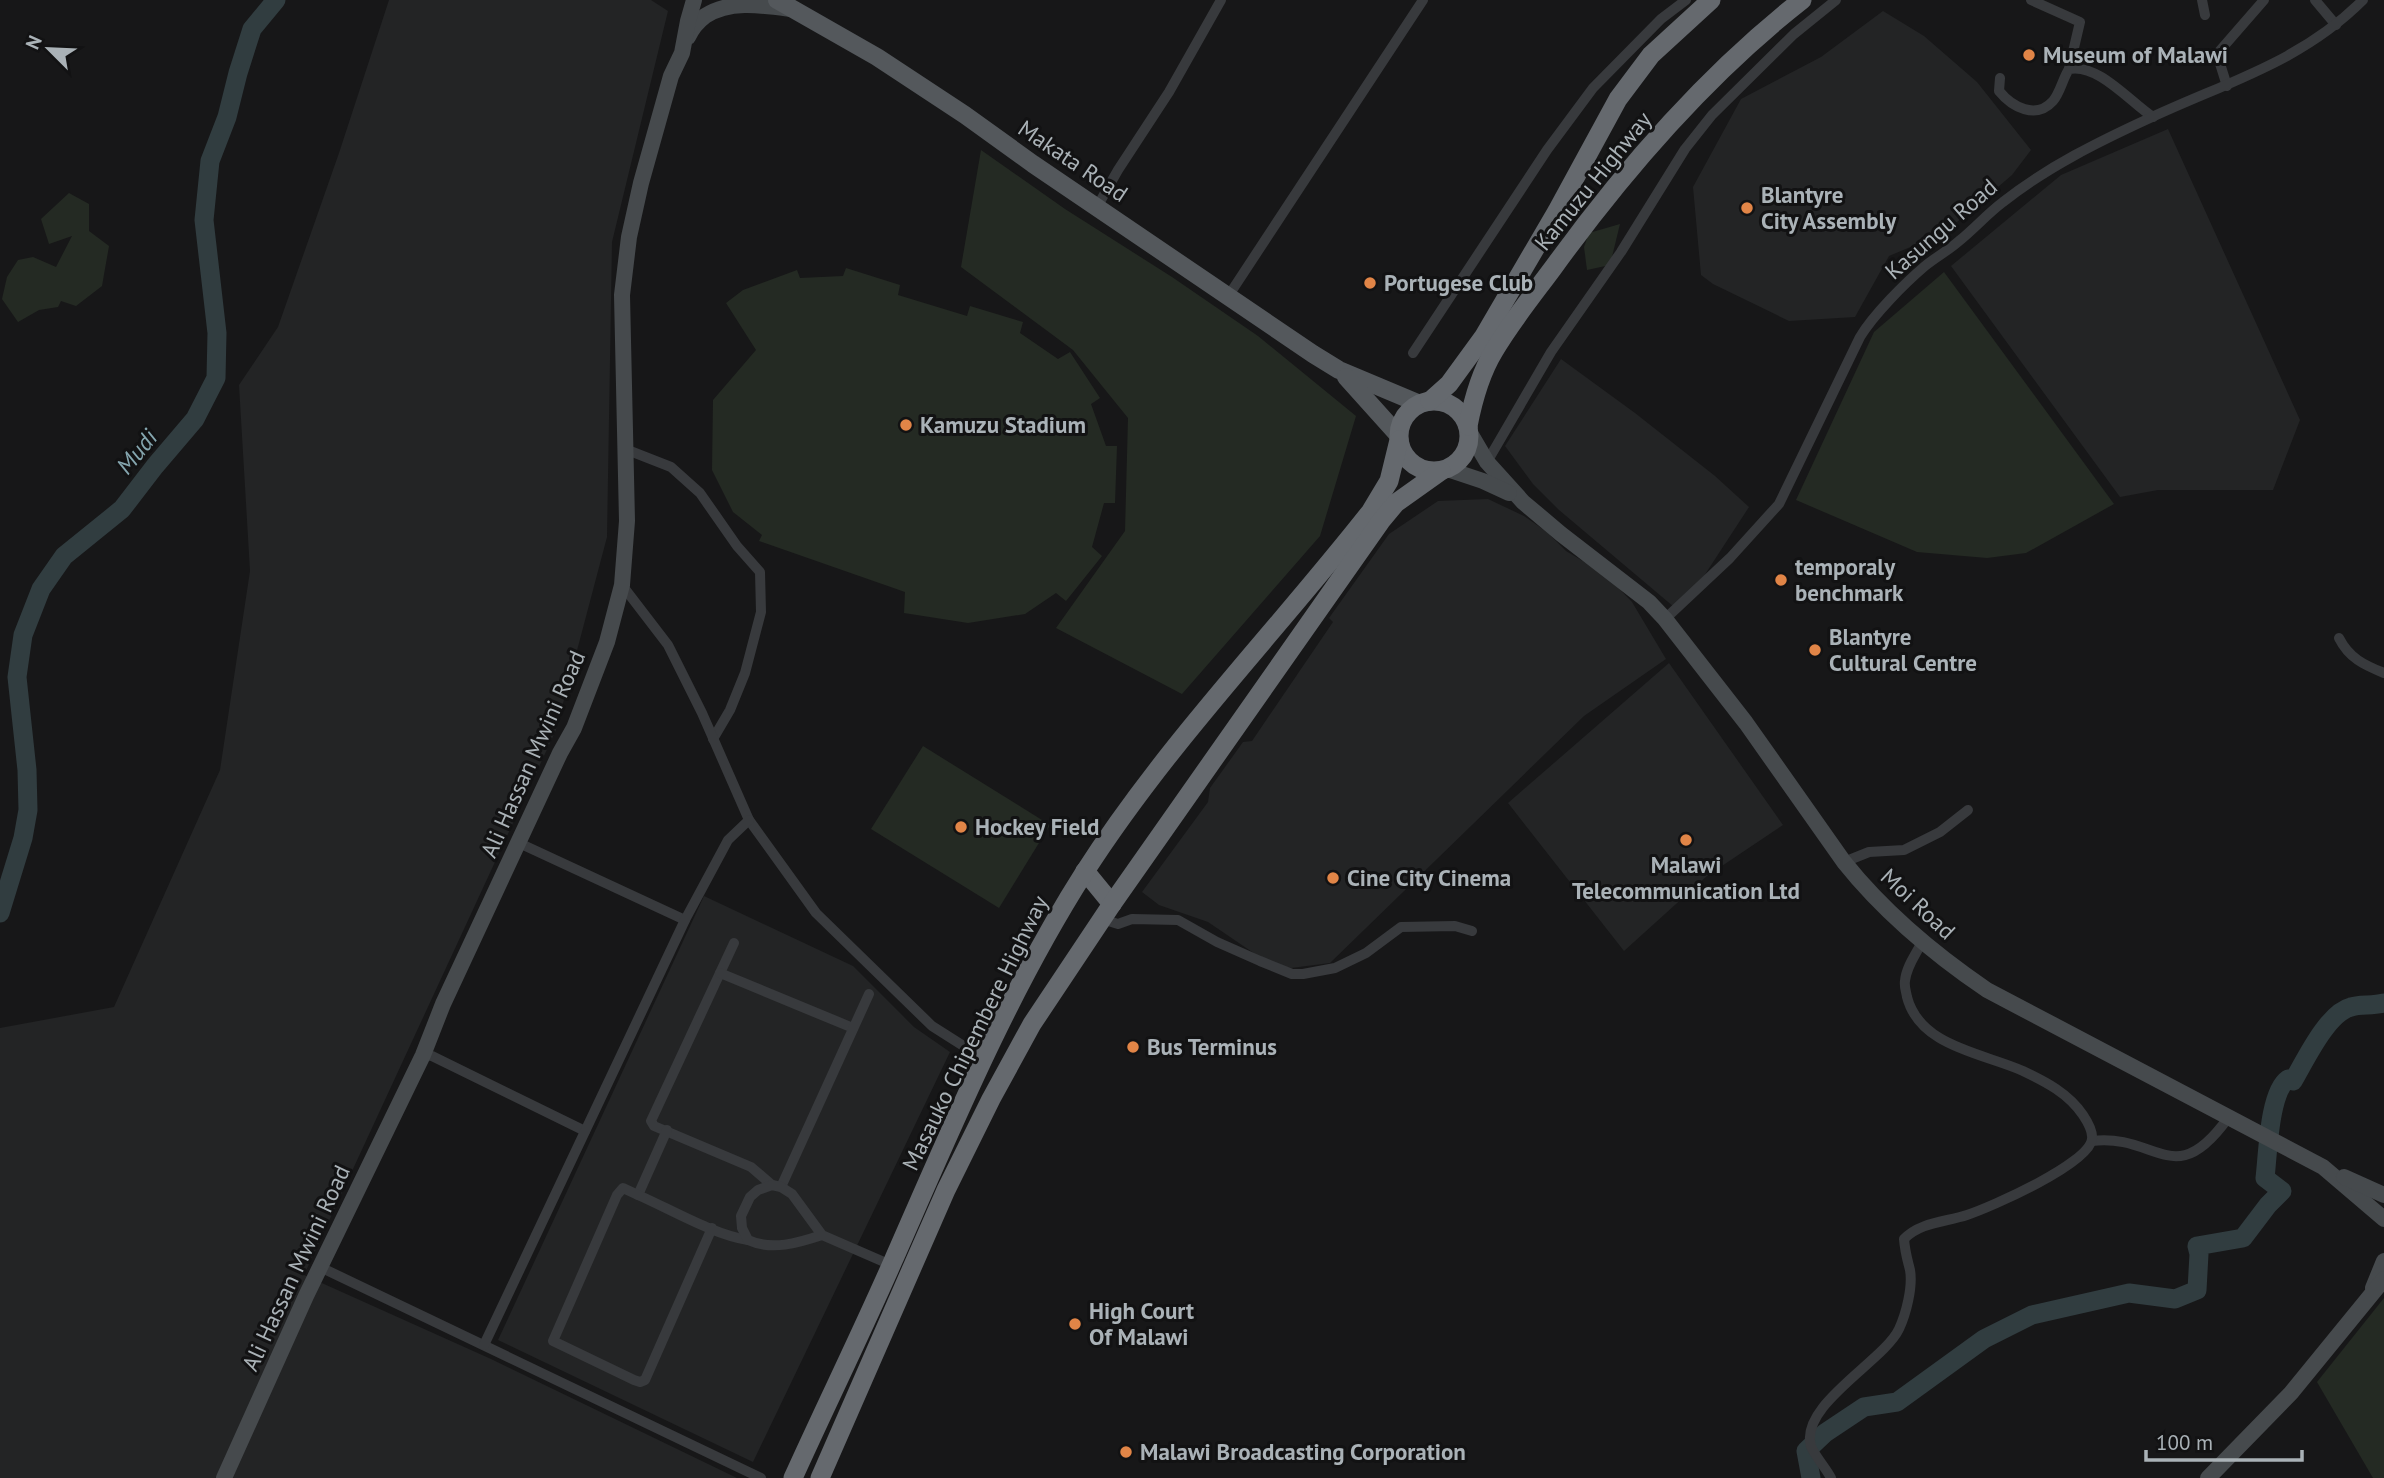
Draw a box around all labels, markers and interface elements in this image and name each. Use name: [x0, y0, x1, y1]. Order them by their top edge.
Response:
north arrow: [14, 14, 84, 84]
text: N: [20, 32, 47, 53]
place label: Museum of Malawi: [2043, 40, 2228, 69]
marker: Museum of Malawi: [2021, 47, 2037, 63]
street label: Kamuzu Highway: [1528, 105, 1658, 256]
street label: Makata Road: [1013, 113, 1134, 208]
street label: Kasungu Road: [1879, 172, 2003, 285]
place label: Blantyre City Assembly: [1761, 180, 1897, 235]
marker: Blantyre City Assembly: [1739, 200, 1755, 216]
place label: Portugese Club: [1384, 268, 1533, 297]
marker: Portugese Club: [1362, 275, 1378, 291]
place label: Kamuzu Stadium: [920, 410, 1086, 439]
marker: Kamuzu Stadium: [898, 417, 914, 433]
water label: Mudi: [109, 422, 165, 480]
place label: temporaly benchmark: [1795, 552, 1904, 607]
marker: temporaly benchmark: [1773, 572, 1789, 588]
place label: Blantyre Cultural Centre: [1829, 622, 1977, 677]
marker: Blantyre Cultural Centre: [1807, 642, 1823, 658]
street label: Ali Hassan Mwini Road: [474, 646, 591, 862]
place label: Hockey Field: [975, 812, 1099, 841]
marker: Hockey Field: [953, 819, 969, 835]
marker: Malawi Telecommunication Ltd: [1678, 832, 1694, 848]
place label: Malawi Telecommunication Ltd: [1572, 850, 1800, 905]
street label: Moi Road: [1875, 862, 1962, 945]
place label: Cine City Cinema: [1347, 863, 1511, 892]
marker: Cine City Cinema: [1325, 870, 1341, 886]
street label: Masauko Chipembere Highway: [895, 890, 1054, 1175]
place label: Bus Terminus: [1147, 1032, 1277, 1061]
marker: Bus Terminus: [1125, 1039, 1141, 1055]
street label: Ali Hassan Mwini Road: [235, 1160, 356, 1375]
place label: High Court Of Malawi: [1089, 1296, 1194, 1351]
marker: High Court Of Malawi: [1067, 1316, 1083, 1332]
scale bar: [2146, 1418, 2302, 1462]
text: 100 m: [2156, 1429, 2213, 1456]
place label: Malawi Broadcasting Corporation: [1140, 1437, 1466, 1466]
marker: Malawi Broadcasting Corporation: [1118, 1444, 1134, 1460]

